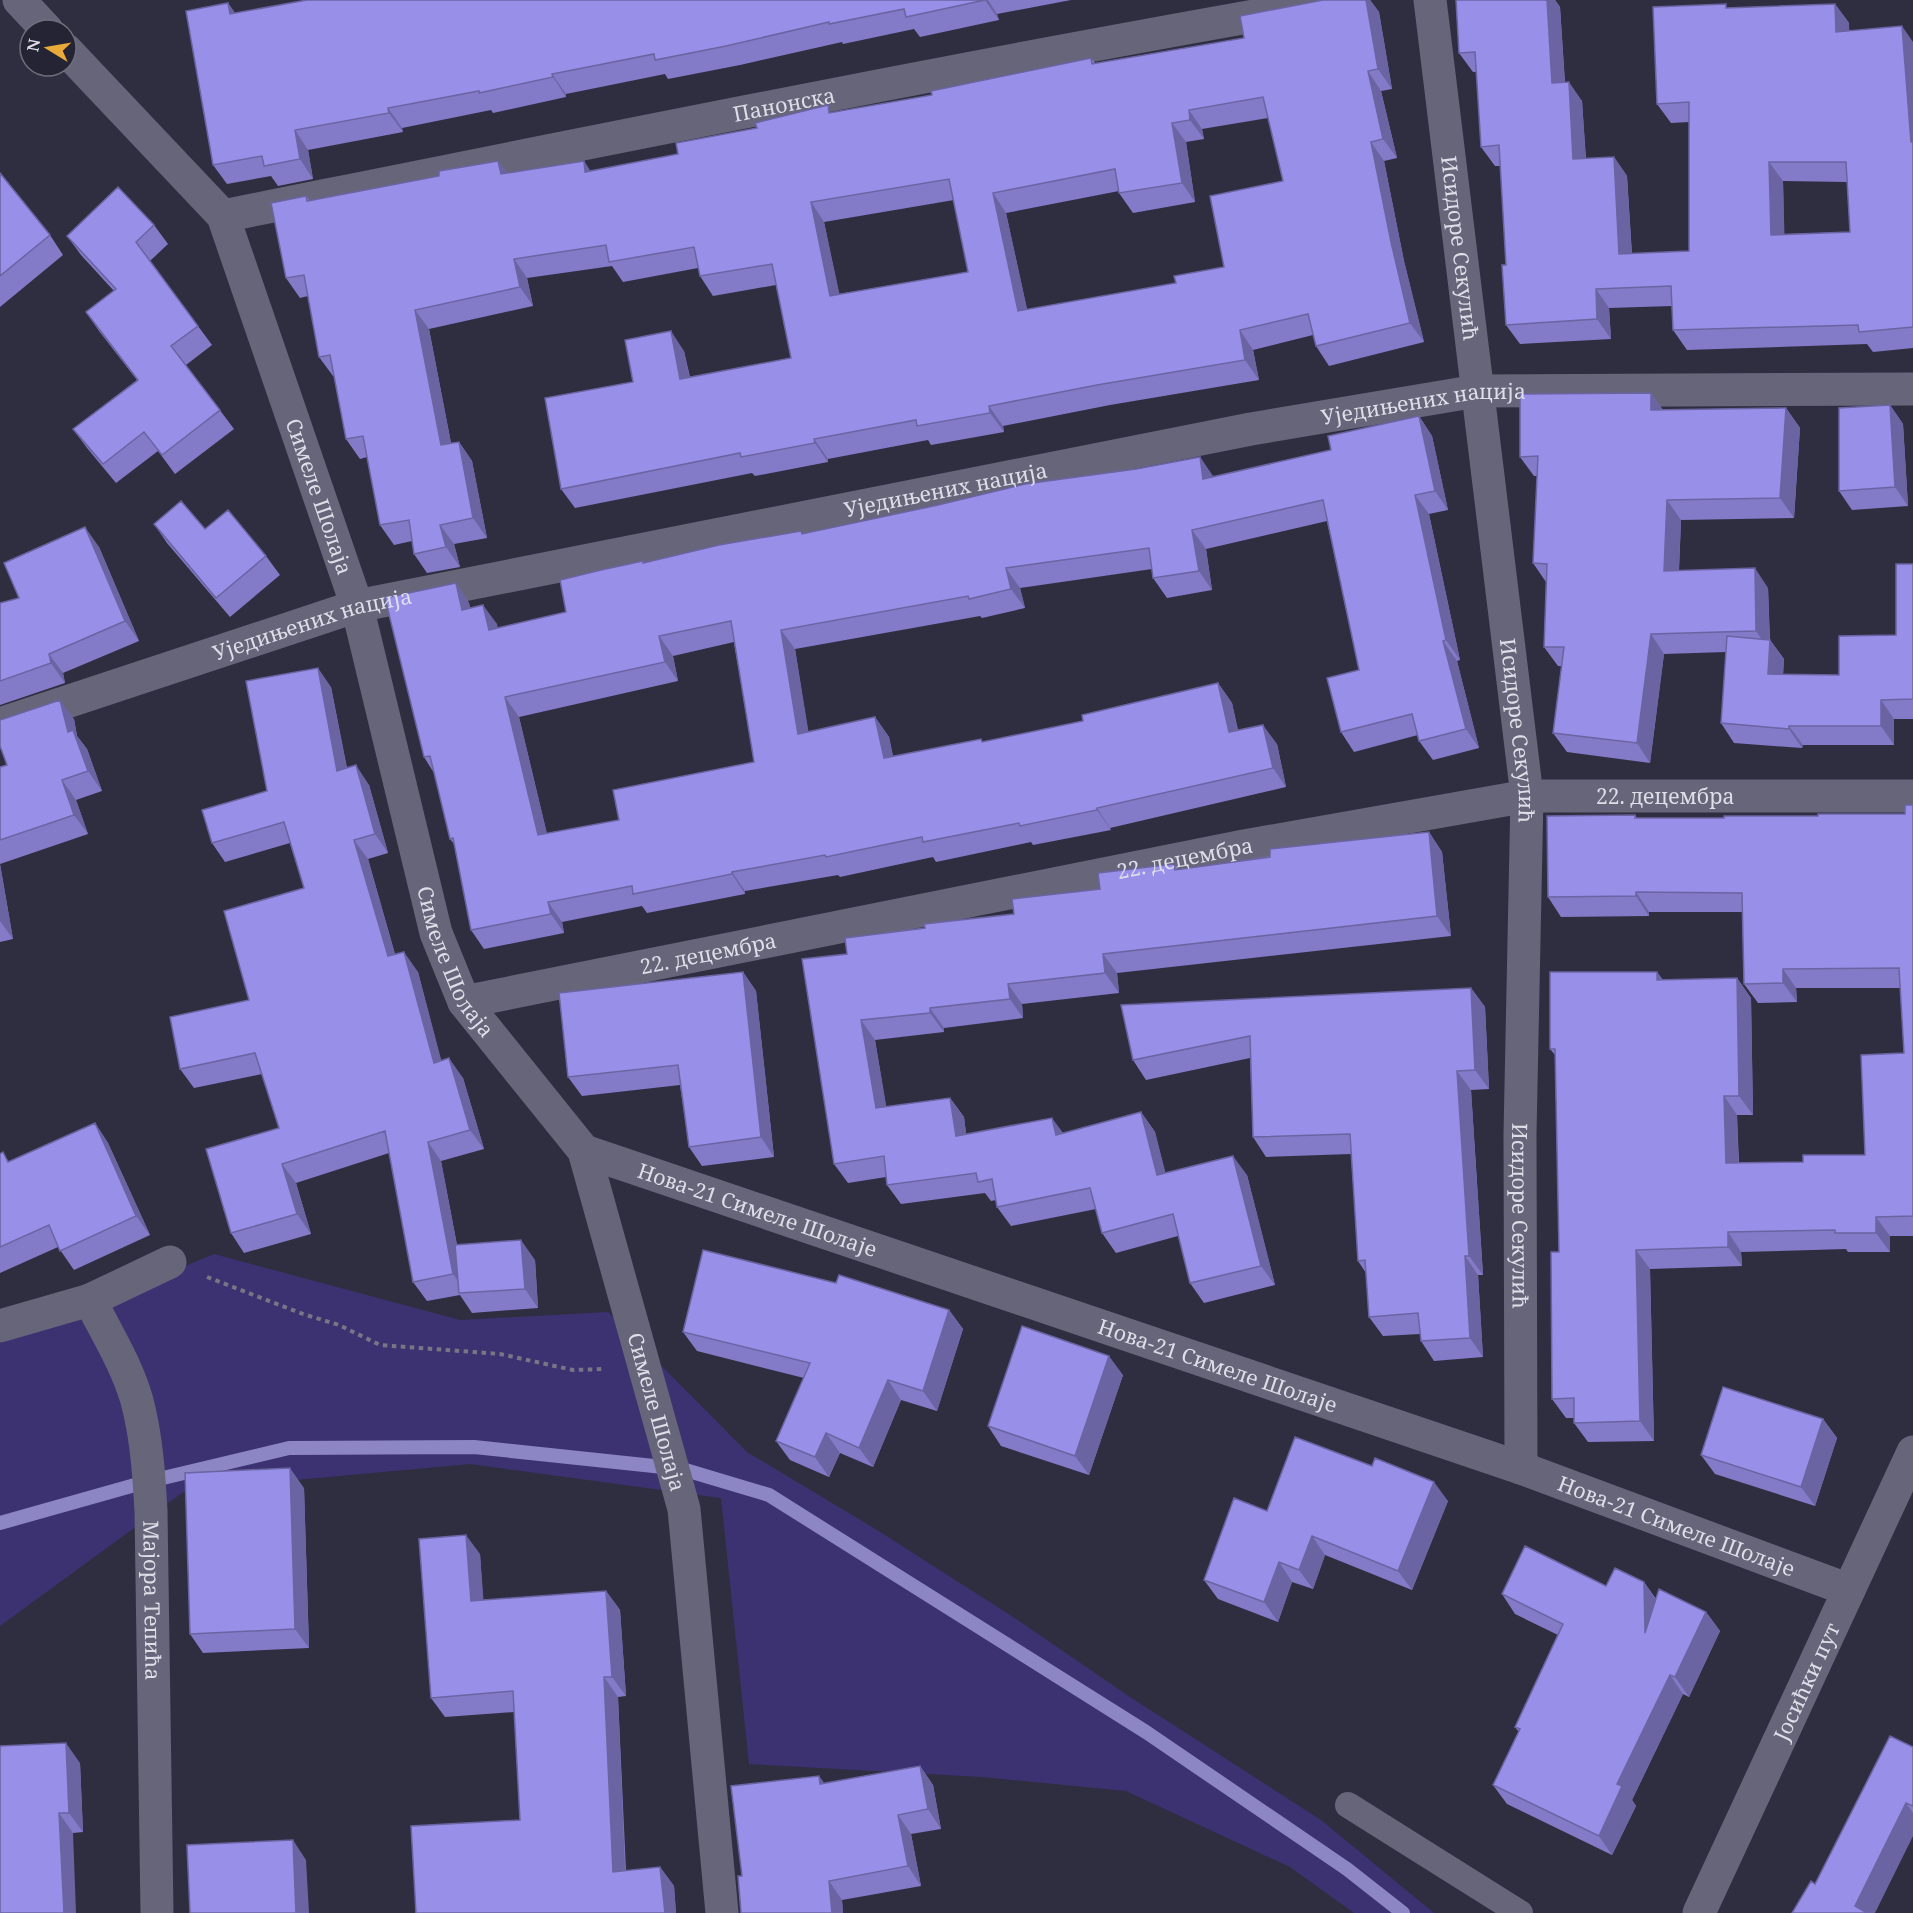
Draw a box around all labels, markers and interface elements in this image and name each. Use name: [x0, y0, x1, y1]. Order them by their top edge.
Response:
north arrow: [18, 18, 78, 78]
text: N: [21, 36, 45, 53]
street label: Панонска: [730, 81, 837, 128]
street label: Исидоре Секулић: [1435, 154, 1485, 342]
street label: Уједињених нација: [1319, 377, 1526, 431]
street label: Симеле Шолаја: [280, 415, 359, 578]
street label: Уједињених нација: [841, 456, 1050, 523]
street label: Уједињених нација: [209, 582, 414, 667]
street label: Исидоре Секулић: [1494, 637, 1541, 824]
street label: 22. децембра: [1596, 782, 1734, 810]
street label: 22. децембра: [1114, 831, 1255, 885]
street label: Симеле Шолаја: [411, 883, 501, 1043]
street label: 22. децембра: [638, 926, 779, 980]
street label: Исидоре Секулић: [1506, 1123, 1535, 1309]
street label: Нова-21 Симеле Шолаје: [634, 1156, 881, 1263]
street label: Нова-21 Симеле Шолаје: [1094, 1312, 1341, 1419]
street label: Симеле Шолаја: [621, 1329, 692, 1495]
street label: Нова-21 Симеле Шолаје: [1554, 1469, 1799, 1583]
street label: Мајора Тепића: [137, 1520, 168, 1681]
street label: Јосићки пут: [1766, 1618, 1846, 1746]

